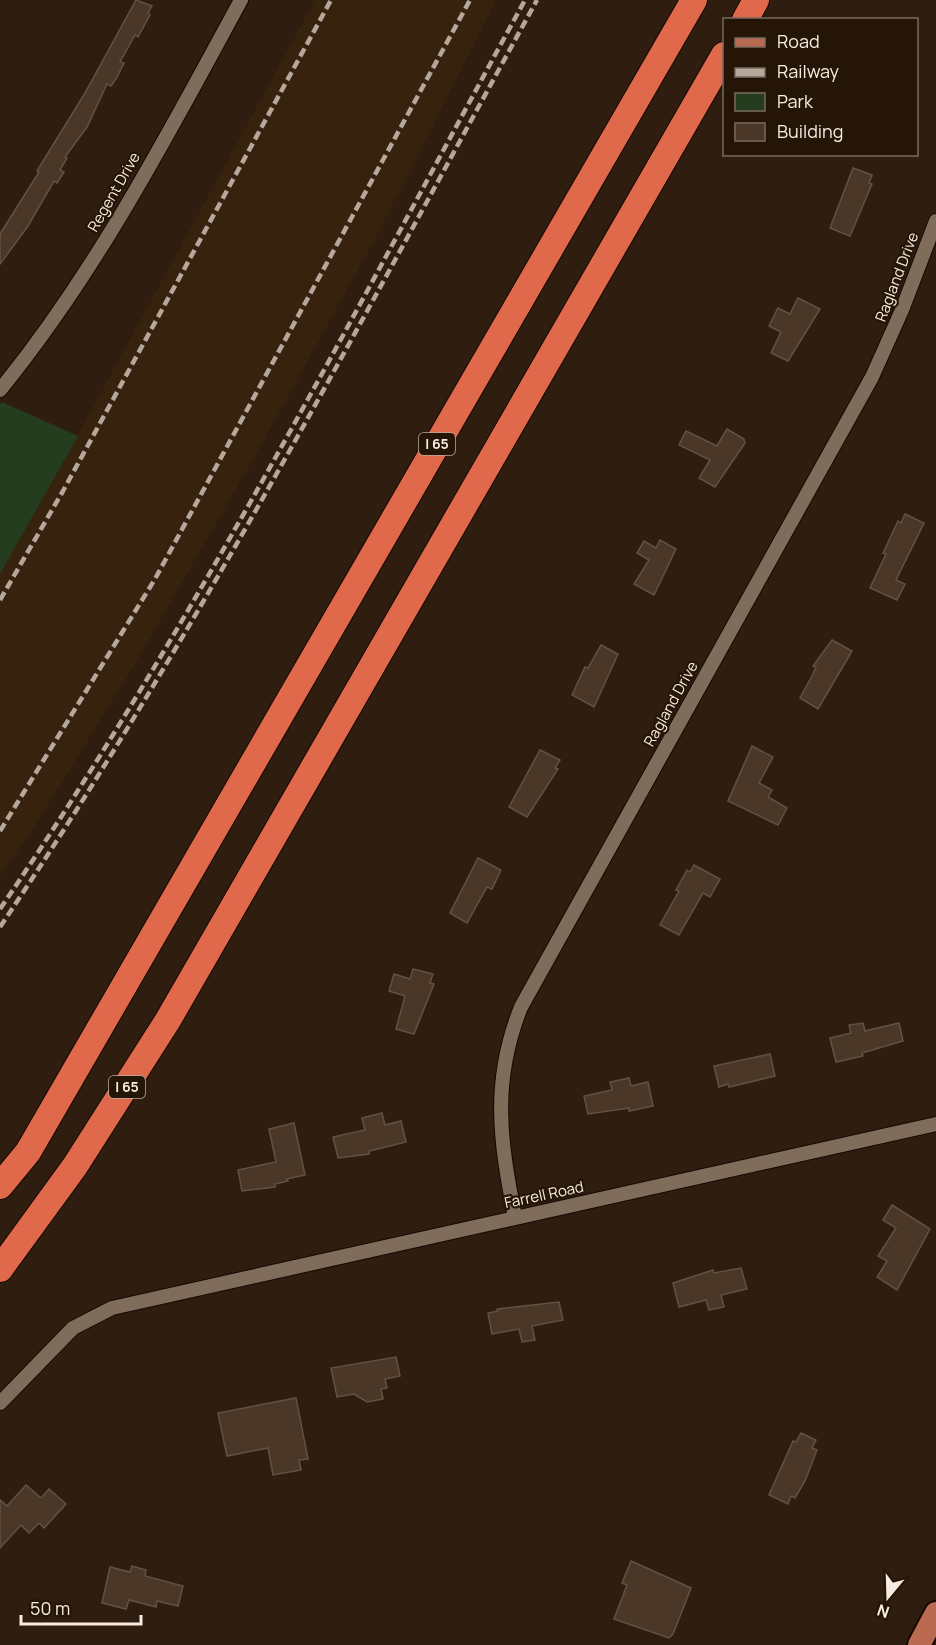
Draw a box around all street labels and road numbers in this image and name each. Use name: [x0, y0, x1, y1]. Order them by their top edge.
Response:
street label: Regent Drive: [82, 148, 145, 235]
street label: Ragland Drive: [870, 229, 923, 325]
road number: I 65: [419, 433, 455, 455]
street label: Ragland Drive: [639, 657, 703, 750]
road number: I 65: [109, 1076, 145, 1098]
street label: Farrell Road: [502, 1176, 585, 1213]

